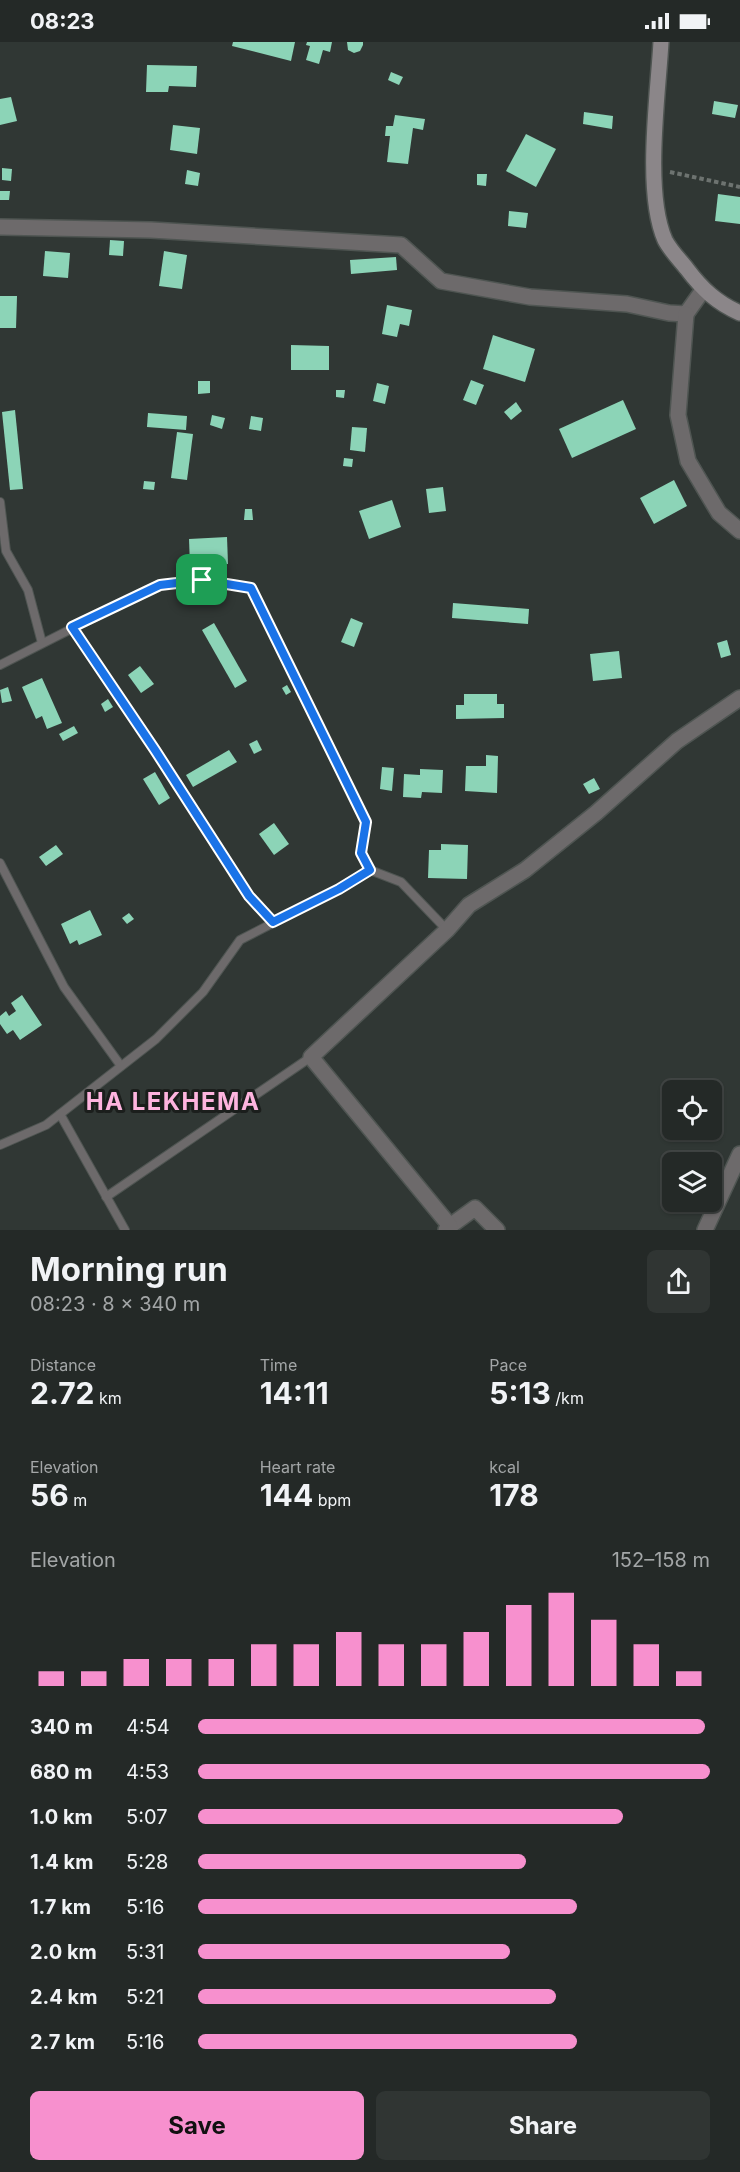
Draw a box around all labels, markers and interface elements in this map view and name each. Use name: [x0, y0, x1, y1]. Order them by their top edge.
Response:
text: 08:23: [30, 8, 95, 34]
pin: [176, 554, 227, 605]
icon: arrive: [185, 563, 218, 596]
map controls: [662, 1080, 722, 1212]
button: locate: [662, 1080, 722, 1140]
district label: HA LEKHEMA: [86, 1087, 260, 1116]
button: layers: [662, 1152, 722, 1212]
text: Morning run: [30, 1249, 228, 1289]
button: share: [647, 1250, 710, 1313]
text: 08:23 · 8 × 340 m: [30, 1292, 200, 1316]
text: Distance: [30, 1355, 96, 1375]
text: Time: [260, 1355, 297, 1375]
text: Pace: [489, 1355, 527, 1375]
text: 2.72: [30, 1375, 95, 1411]
text: 14:11: [260, 1375, 329, 1411]
text: 5:13: [489, 1375, 551, 1411]
text: km: [95, 1388, 122, 1408]
text: /km: [551, 1388, 584, 1408]
text: Elevation: [30, 1457, 99, 1477]
text: Heart rate: [260, 1457, 335, 1477]
text: kcal: [489, 1457, 520, 1477]
text: 56: [30, 1477, 69, 1513]
text: 144: [260, 1477, 313, 1513]
text: 178: [489, 1477, 539, 1513]
text: m: [69, 1490, 87, 1510]
text: bpm: [313, 1490, 351, 1510]
text: Elevation: [30, 1548, 116, 1572]
text: 152–158 m: [612, 1548, 710, 1572]
text: 340 m: [30, 1715, 93, 1739]
text: 4:54: [126, 1715, 170, 1739]
text: 680 m: [30, 1760, 92, 1784]
text: 4:53: [126, 1760, 169, 1784]
text: 1.0 km: [30, 1805, 93, 1829]
text: 5:07: [126, 1805, 167, 1829]
text: 1.4 km: [30, 1850, 93, 1874]
text: 5:28: [126, 1850, 169, 1874]
text: 1.7 km: [30, 1895, 91, 1919]
text: 5:16: [126, 1895, 164, 1919]
text: 2.0 km: [30, 1940, 97, 1964]
text: 5:31: [126, 1940, 164, 1964]
text: 2.4 km: [30, 1985, 97, 2009]
text: 5:21: [126, 1985, 164, 2009]
text: 2.7 km: [30, 2030, 95, 2054]
text: 5:16: [126, 2030, 164, 2054]
button: Save: [30, 2091, 364, 2160]
button: Share: [376, 2091, 710, 2160]

